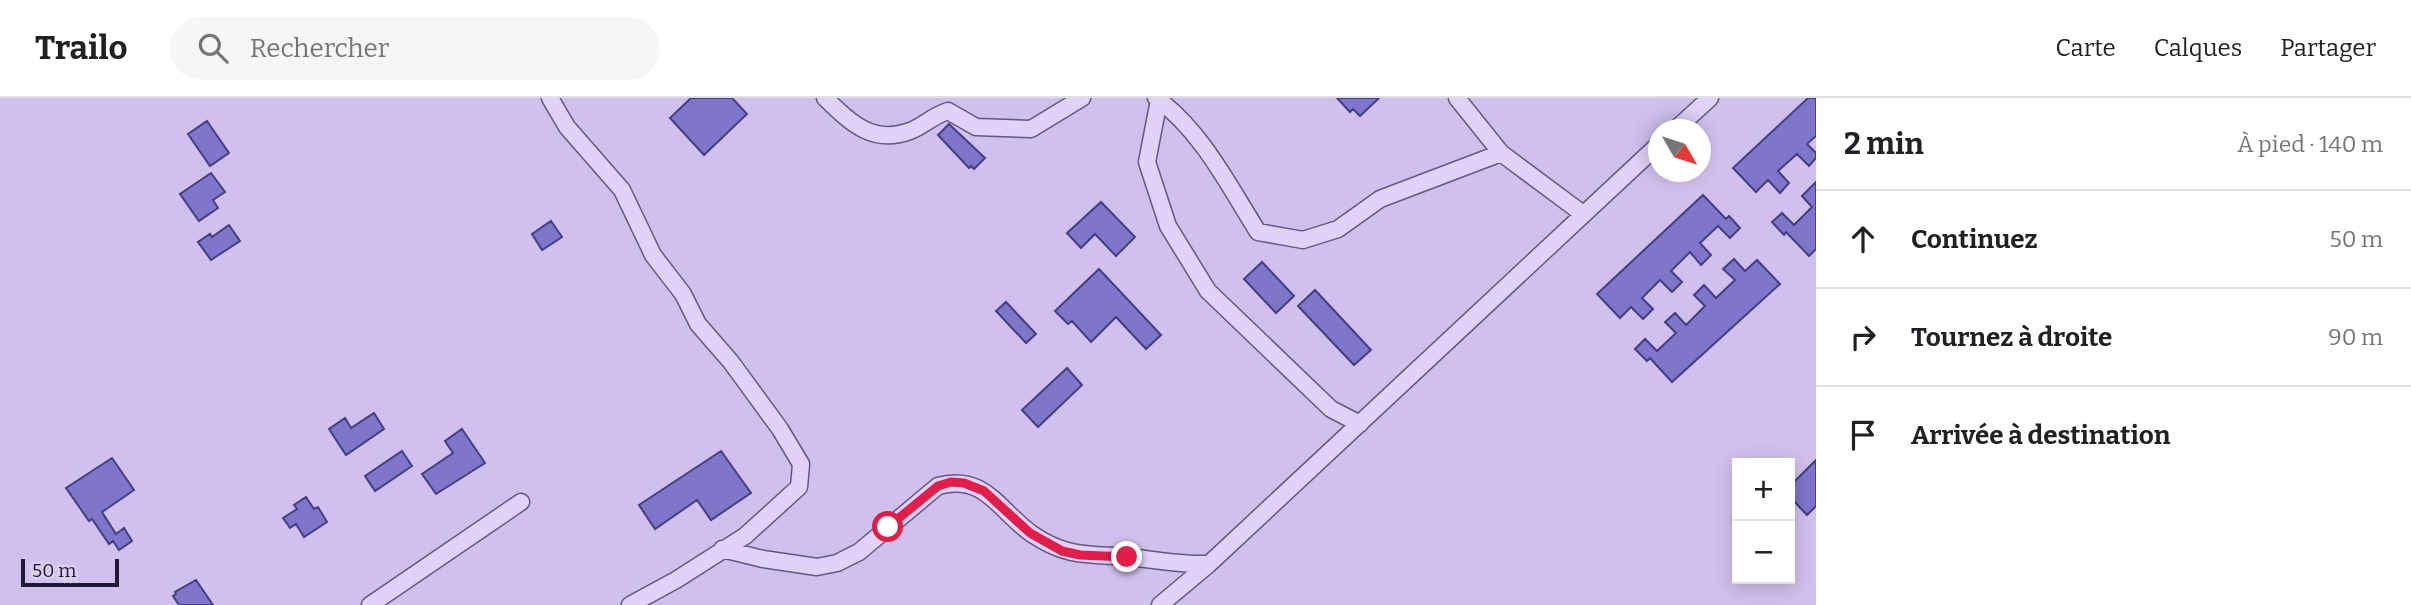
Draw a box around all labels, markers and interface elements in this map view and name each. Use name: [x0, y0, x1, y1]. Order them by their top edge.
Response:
search box: [170, 17, 660, 80]
text: Trailo: [35, 28, 128, 68]
icon: search: [194, 29, 232, 67]
text: Rechercher: [250, 33, 389, 64]
text: Carte: [2056, 34, 2116, 62]
text: Calques: [2154, 34, 2242, 62]
text: Partager: [2280, 34, 2376, 62]
north arrow: [1648, 119, 1711, 182]
text: 2 min: [1844, 126, 1924, 162]
text: À pied · 140 m: [2237, 130, 2383, 158]
icon: ahead: [1844, 220, 1882, 258]
text: Continuez: [1911, 224, 2038, 255]
text: 50 m: [2329, 225, 2383, 253]
icon: right: [1844, 318, 1882, 356]
text: Tournez à droite: [1911, 322, 2112, 353]
text: 90 m: [2328, 323, 2383, 351]
icon: arrive: [1844, 416, 1882, 454]
text: Arrivée à destination: [1911, 420, 2170, 451]
map controls: [1732, 458, 1795, 584]
button: +: [1732, 458, 1795, 521]
route start: [872, 511, 903, 542]
button: −: [1732, 521, 1795, 584]
route end: [1111, 541, 1142, 572]
scale bar: [21, 556, 119, 588]
text: 50 m: [32, 559, 76, 582]

